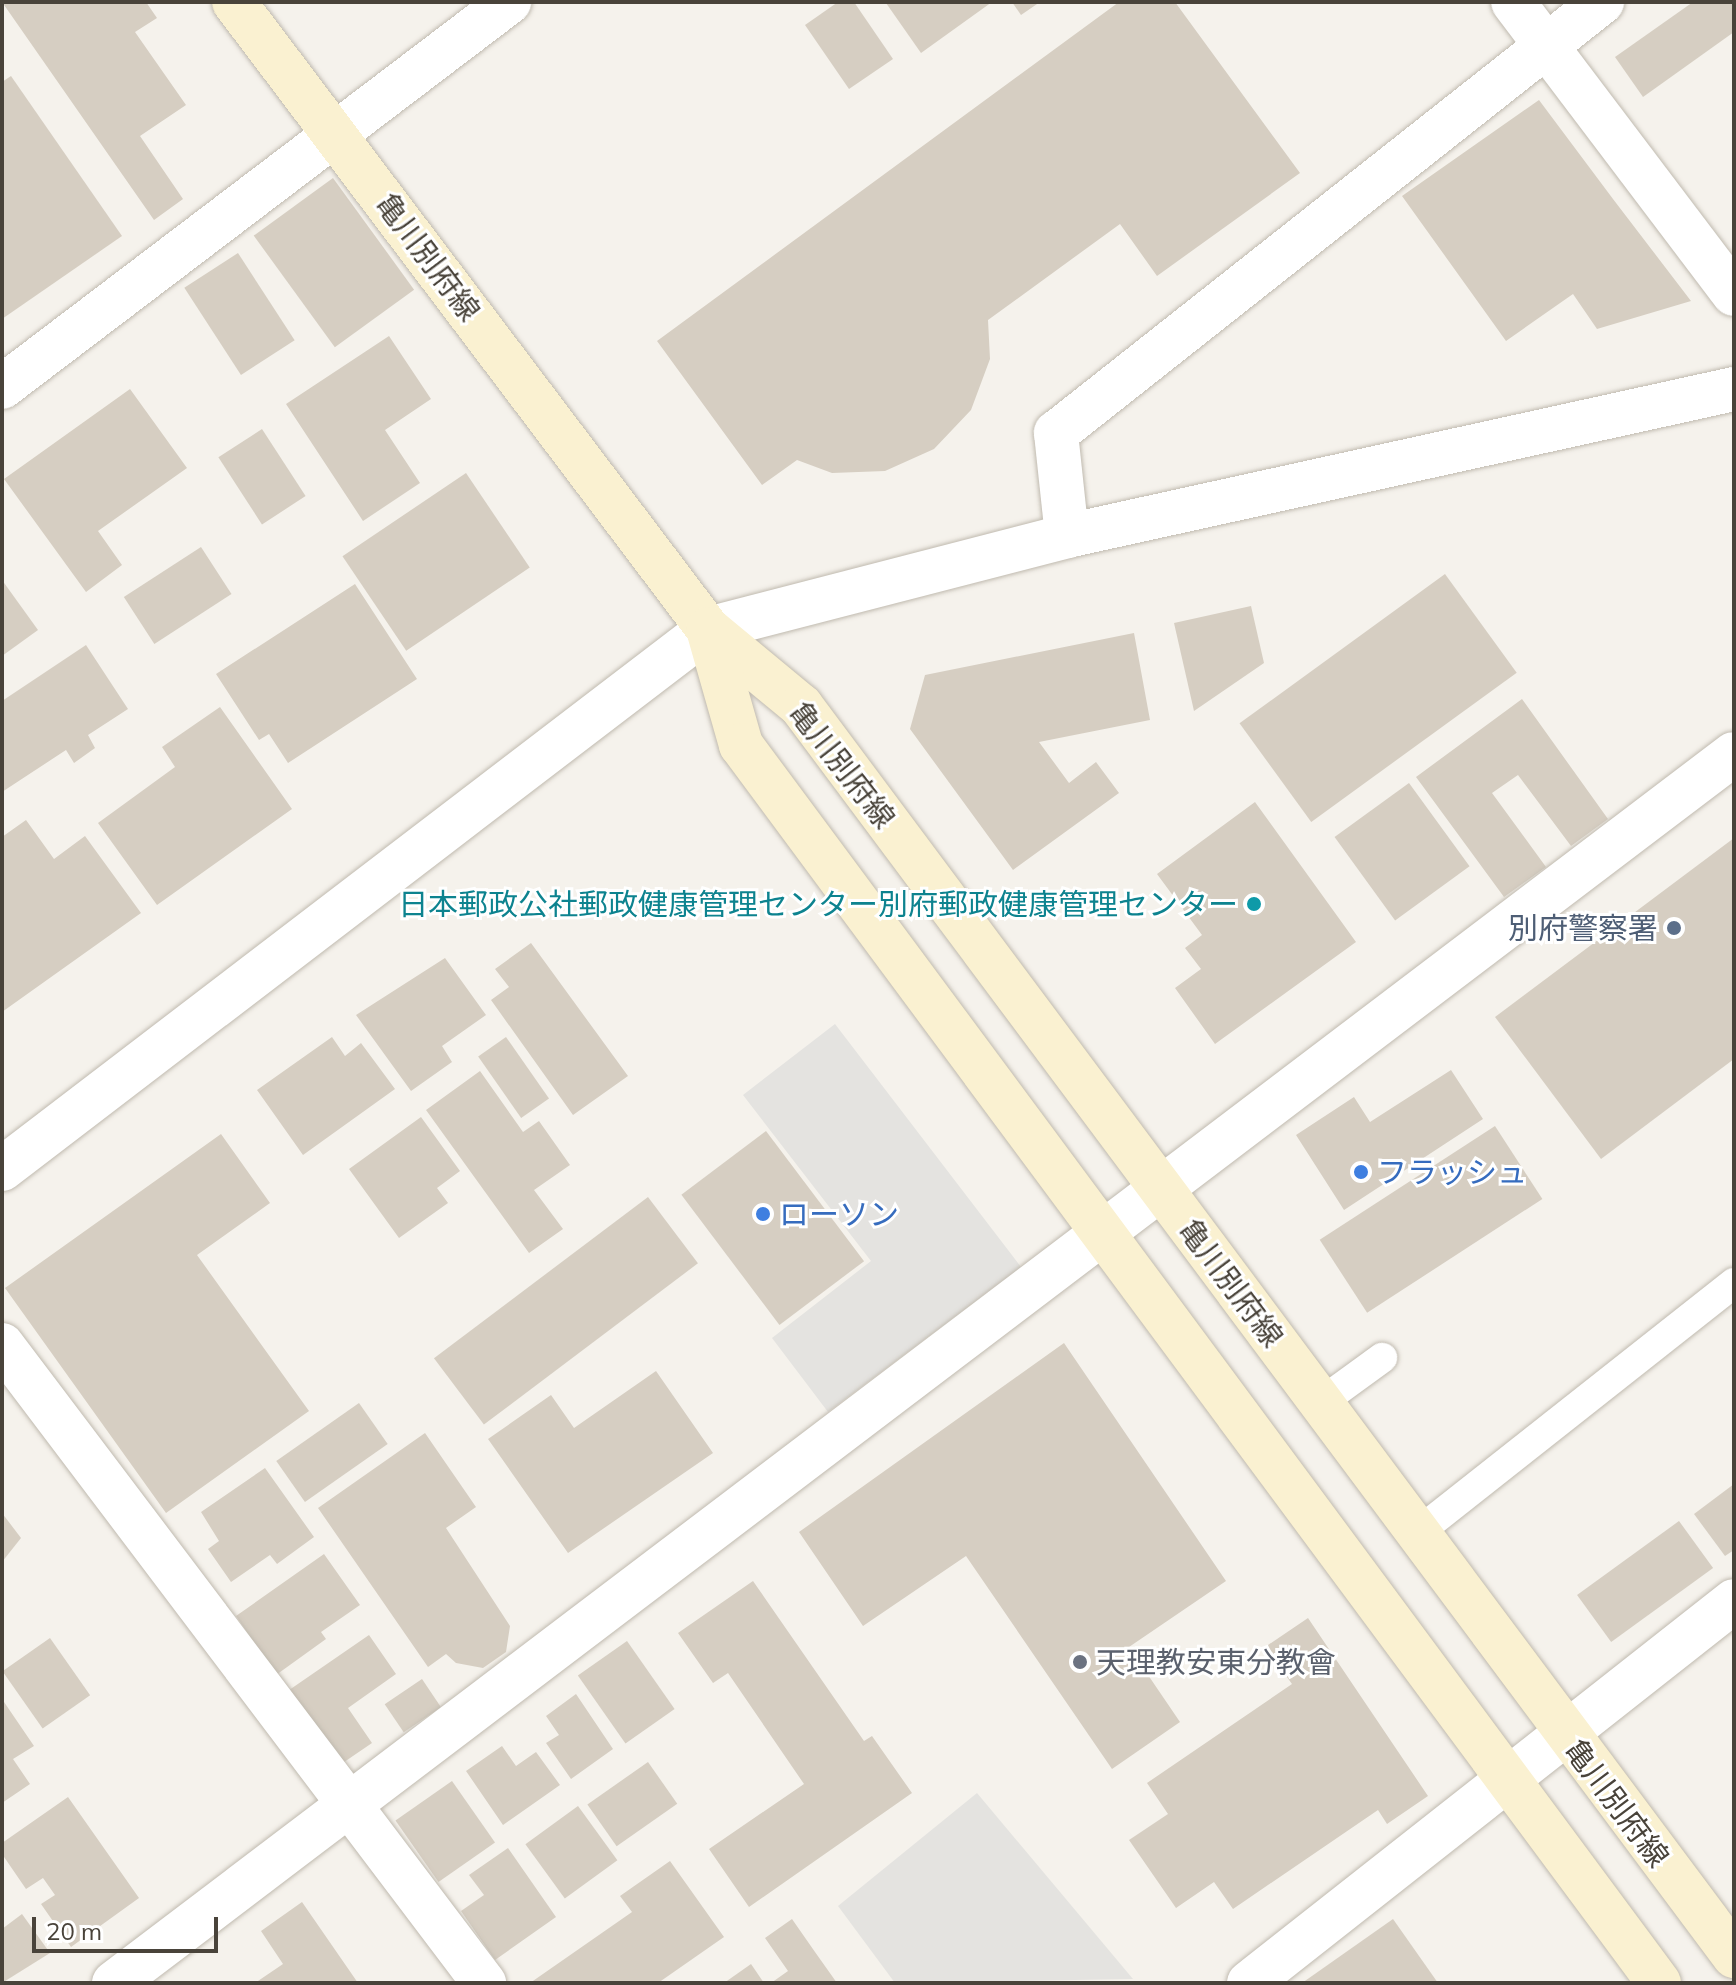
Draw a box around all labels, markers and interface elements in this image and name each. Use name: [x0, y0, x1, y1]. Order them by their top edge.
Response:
street label: 亀川別府線: [368, 186, 488, 328]
street label: 亀川別府線: [782, 695, 902, 835]
place label: 日本郵政公社郵政健康管理センター別府郵政健康管理センター: [398, 886, 1238, 922]
marker: 日本郵政公社郵政健康管理センター別府郵政健康管理センター: [1245, 895, 1263, 913]
place label: 別府警察署: [1508, 910, 1658, 946]
marker: 別府警察署: [1665, 919, 1683, 937]
place label: フラッシュ: [1377, 1154, 1527, 1190]
marker: フラッシュ: [1352, 1163, 1370, 1181]
place label: ローソン: [779, 1196, 899, 1232]
marker: ローソン: [754, 1205, 772, 1223]
street label: 亀川別府線: [1171, 1212, 1291, 1354]
place label: 天理教安東分教會: [1096, 1644, 1336, 1680]
marker: 天理教安東分教會: [1071, 1653, 1089, 1671]
street label: 亀川別府線: [1557, 1732, 1677, 1874]
scale bar: [36, 1901, 222, 1951]
text: 20 m: [46, 1916, 102, 1946]

